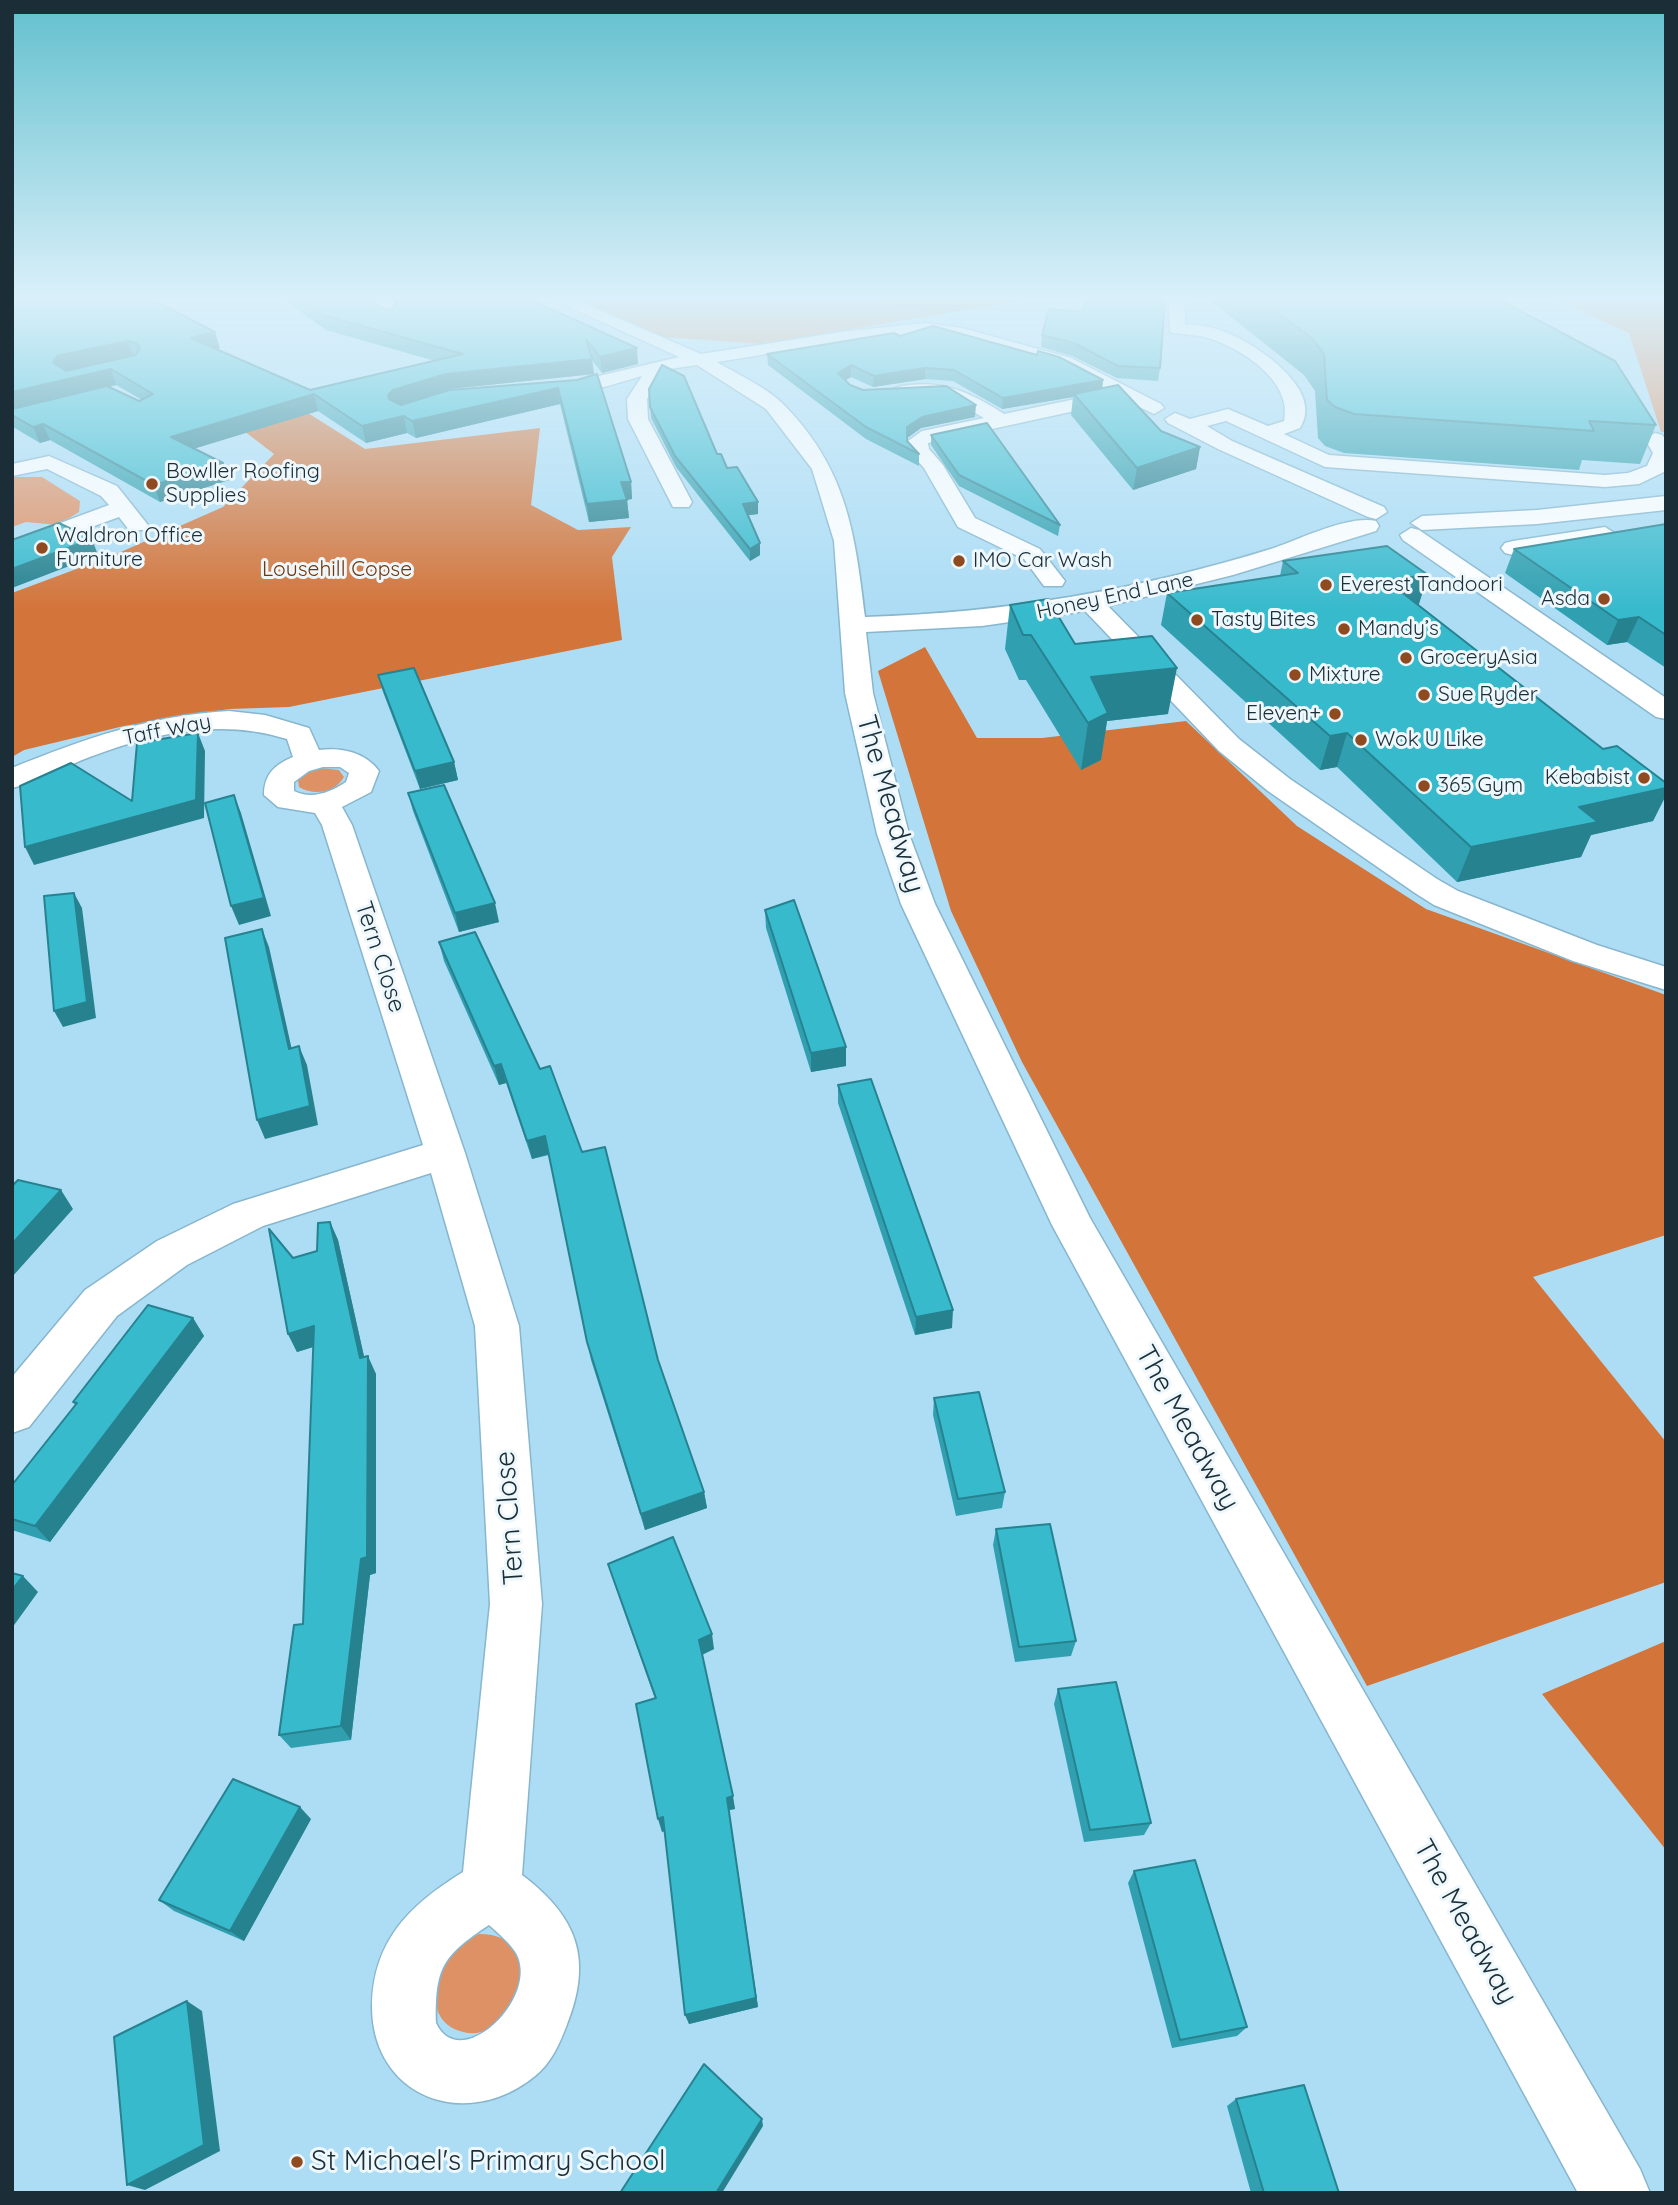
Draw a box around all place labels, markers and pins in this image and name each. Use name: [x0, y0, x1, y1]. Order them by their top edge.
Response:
place label: Bowller Roofing Supplies: [166, 459, 320, 509]
marker: Bowller Roofing Supplies: [144, 476, 160, 492]
place label: Waldron Office Furniture: [56, 523, 203, 573]
marker: Waldron Office Furniture: [34, 540, 50, 556]
place label: IMO Car Wash: [973, 548, 1112, 574]
marker: IMO Car Wash: [951, 553, 967, 569]
place label: Everest Tandoori: [1340, 572, 1503, 598]
marker: Everest Tandoori: [1318, 577, 1334, 593]
place label: Asda: [1541, 586, 1590, 612]
marker: Asda: [1596, 591, 1612, 607]
place label: Tasty Bites: [1211, 607, 1316, 633]
marker: Tasty Bites: [1189, 612, 1205, 628]
place label: Mandy’s: [1358, 616, 1439, 642]
marker: Mandy’s: [1336, 621, 1352, 637]
place label: GroceryAsia: [1420, 645, 1538, 671]
marker: GroceryAsia: [1398, 650, 1414, 666]
place label: Mixture: [1309, 662, 1381, 688]
marker: Mixture: [1287, 667, 1303, 683]
place label: Sue Ryder: [1438, 682, 1538, 708]
marker: Sue Ryder: [1416, 687, 1432, 703]
place label: Eleven+: [1246, 701, 1321, 727]
marker: Eleven+: [1327, 706, 1343, 722]
place label: Wok U Like: [1375, 727, 1484, 753]
marker: Wok U Like: [1353, 732, 1369, 748]
place label: Kebabist: [1545, 765, 1630, 791]
marker: Kebabist: [1636, 770, 1652, 786]
place label: 365 Gym: [1438, 773, 1523, 799]
marker: 365 Gym: [1416, 778, 1432, 794]
place label: St Michael's Primary School: [311, 2145, 666, 2179]
marker: St Michael's Primary School: [289, 2154, 305, 2170]

